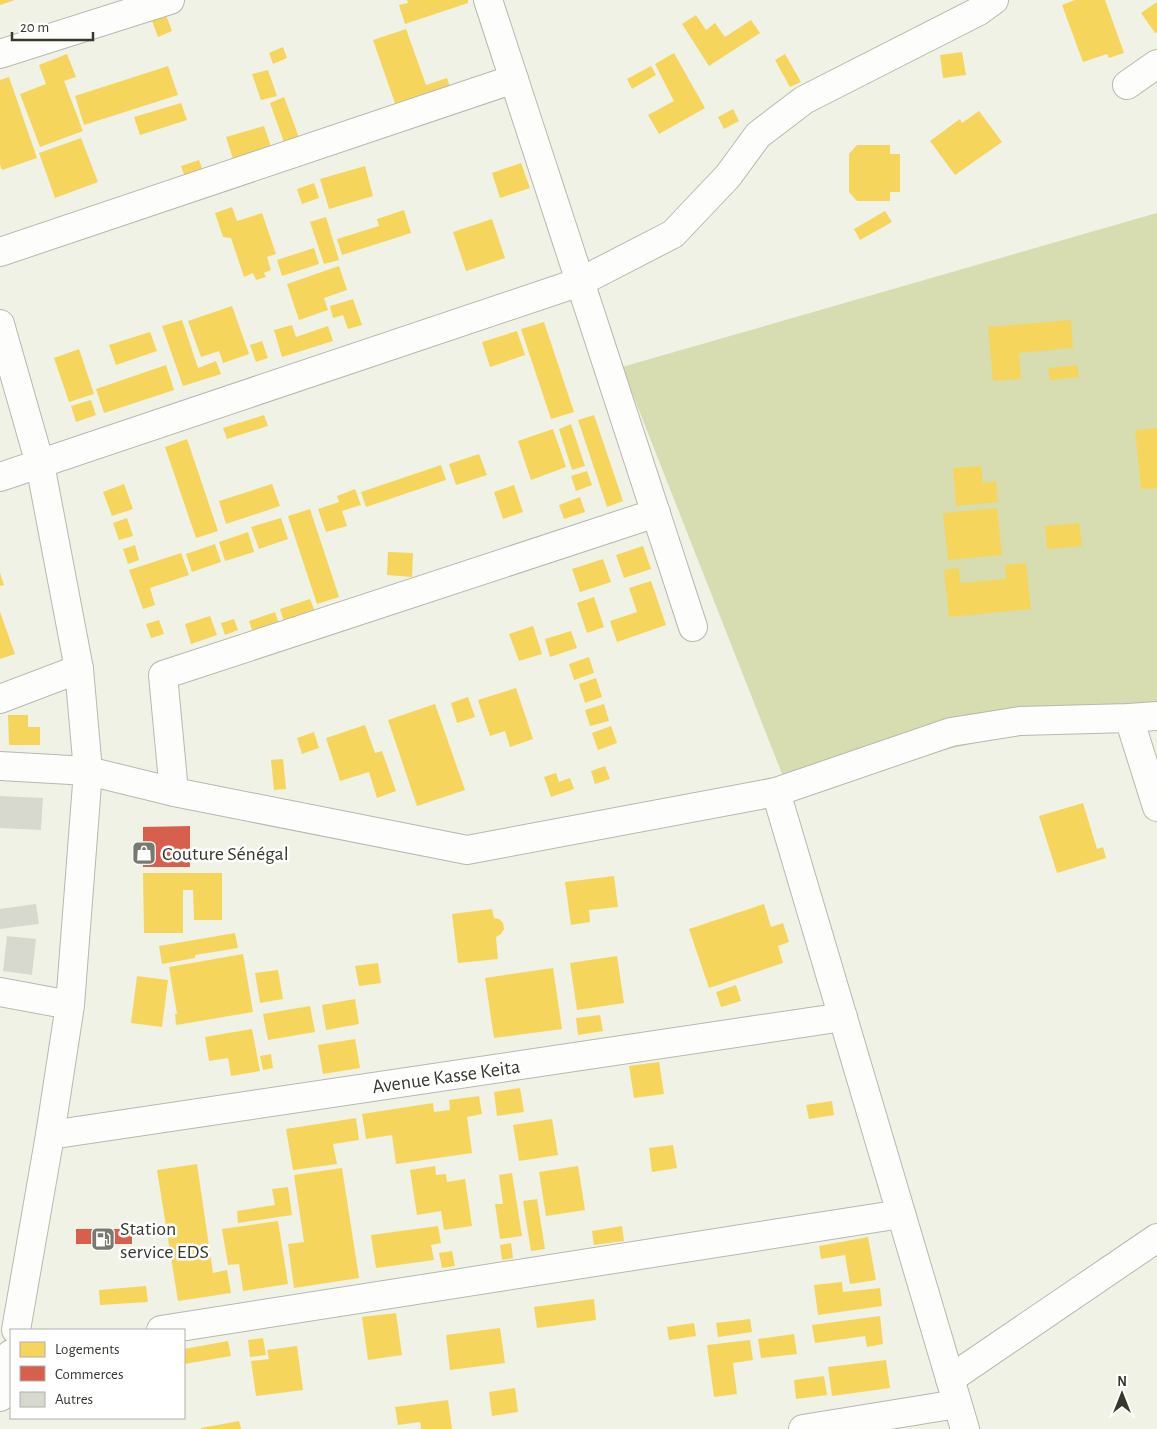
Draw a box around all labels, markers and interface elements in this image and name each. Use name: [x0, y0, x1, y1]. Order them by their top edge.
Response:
scale bar: [12, 10, 94, 42]
text: 20 m: [20, 20, 49, 35]
shop icon: Couture Sénégal: [131, 840, 157, 866]
place label: Couture Sénégal: [162, 844, 289, 864]
street label: Avenue Kasse Keita: [371, 1057, 521, 1097]
place label: Station service EDS: [120, 1219, 209, 1262]
fuel station icon: Station service EDS: [90, 1226, 116, 1252]
legend: [10, 1329, 185, 1419]
text: Logements: [55, 1342, 120, 1357]
text: Commerces: [55, 1367, 124, 1382]
north arrow: [1097, 1369, 1147, 1419]
text: N: [1117, 1375, 1127, 1389]
text: Autres: [55, 1392, 93, 1407]

